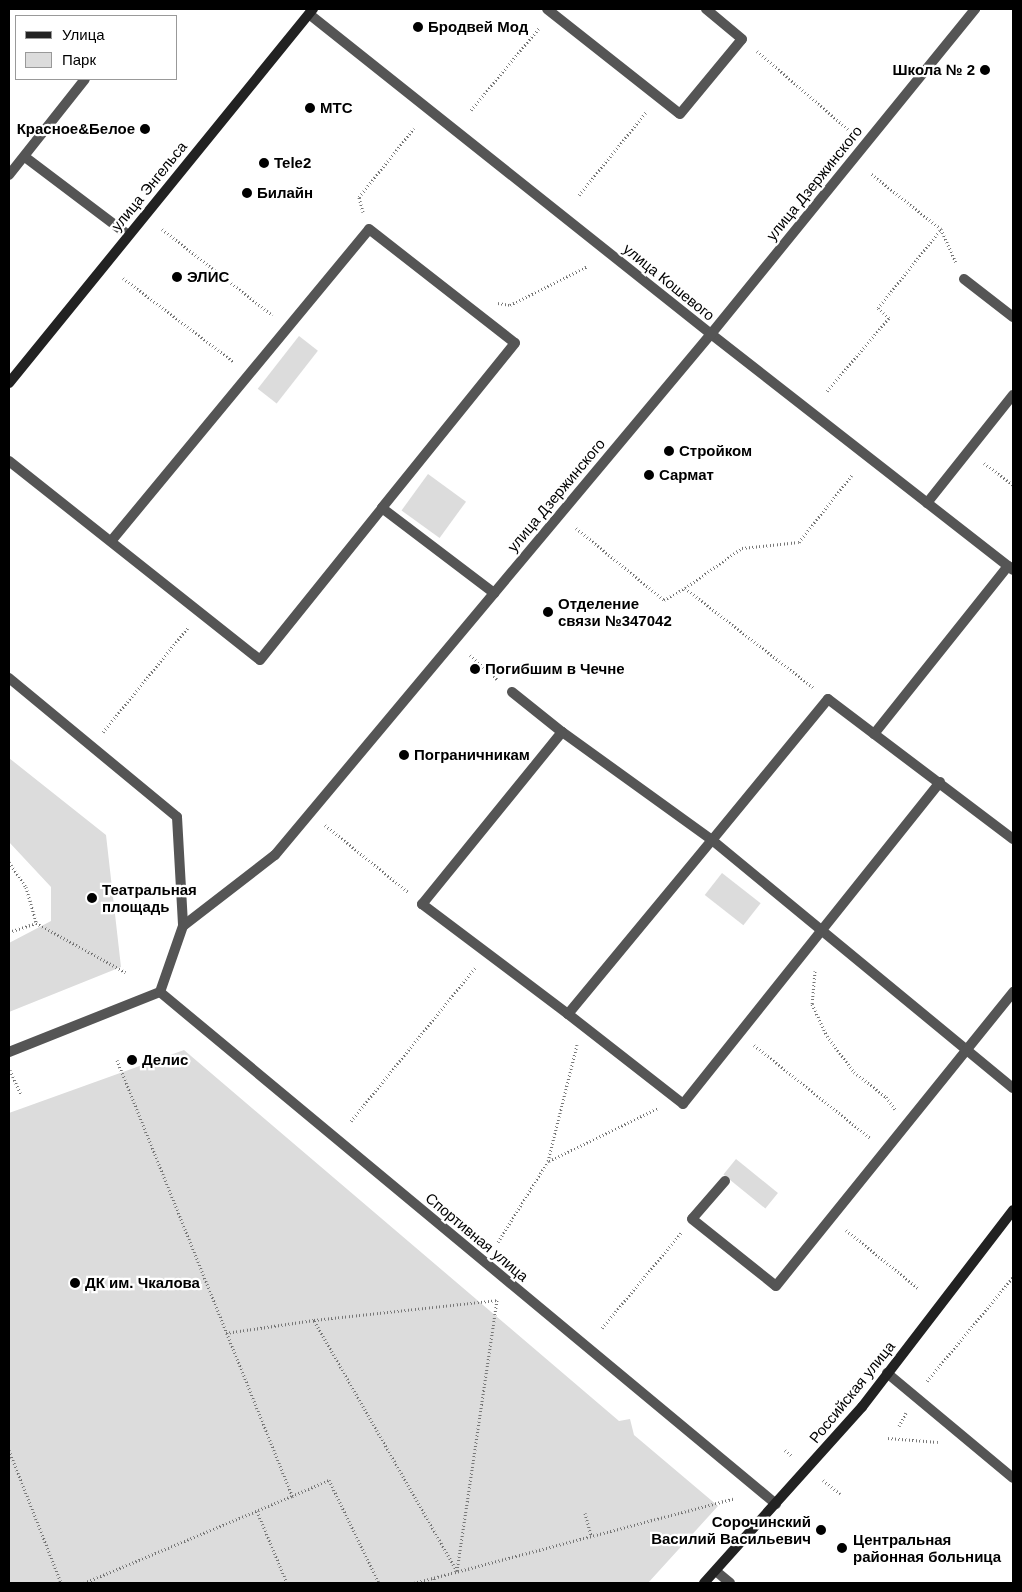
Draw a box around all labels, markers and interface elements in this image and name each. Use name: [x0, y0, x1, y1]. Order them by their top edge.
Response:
legend: [15, 15, 178, 80]
place label: Бродвей Мод: [428, 18, 528, 36]
marker: Бродвей Мод: [412, 21, 424, 33]
text: Улица: [62, 26, 105, 43]
text: Парк: [62, 51, 96, 68]
place label: Школа № 2: [893, 61, 975, 79]
marker: Школа № 2: [979, 64, 991, 76]
place label: МТС: [320, 99, 352, 117]
marker: МТС: [304, 102, 316, 114]
place label: Красное&Белое: [17, 120, 135, 138]
street label: улица Дзержинского: [762, 122, 866, 244]
marker: Красное&Белое: [139, 123, 151, 135]
street label: улица Энгельса: [107, 138, 191, 234]
place label: Tele2: [274, 154, 311, 172]
marker: Tele2: [258, 157, 270, 169]
place label: Билайн: [257, 184, 313, 202]
marker: Билайн: [241, 187, 253, 199]
street label: улица Кошевого: [620, 240, 718, 324]
place label: ЭЛИС: [187, 268, 229, 286]
marker: ЭЛИС: [171, 271, 183, 283]
street label: улица Дзержинского: [503, 435, 609, 555]
place label: Стройком: [679, 442, 752, 460]
marker: Стройком: [663, 445, 675, 457]
place label: Сармат: [659, 466, 714, 484]
marker: Сармат: [643, 469, 655, 481]
place label: Отделение связи №347042: [558, 594, 672, 629]
marker: Отделение связи №347042: [542, 606, 554, 618]
place label: Погибшим в Чечне: [485, 660, 625, 678]
marker: Погибшим в Чечне: [469, 663, 481, 675]
place label: Пограничникам: [414, 746, 530, 764]
marker: Пограничникам: [398, 749, 410, 761]
place label: Театральная площадь: [102, 880, 197, 915]
marker: Театральная площадь: [86, 892, 98, 904]
place label: Делис: [142, 1051, 188, 1069]
marker: Делис: [126, 1054, 138, 1066]
street label: Спортивная улица: [422, 1189, 532, 1285]
place label: ДК им. Чкалова: [85, 1274, 200, 1292]
marker: ДК им. Чкалова: [69, 1277, 81, 1289]
street label: Российская улица: [805, 1337, 899, 1447]
place label: Сорочинский Василий Васильевич: [651, 1512, 811, 1547]
marker: Сорочинский Василий Васильевич: [815, 1524, 827, 1536]
place label: Центральная районная больница: [853, 1530, 1001, 1565]
marker: Центральная районная больница: [835, 1541, 849, 1555]

